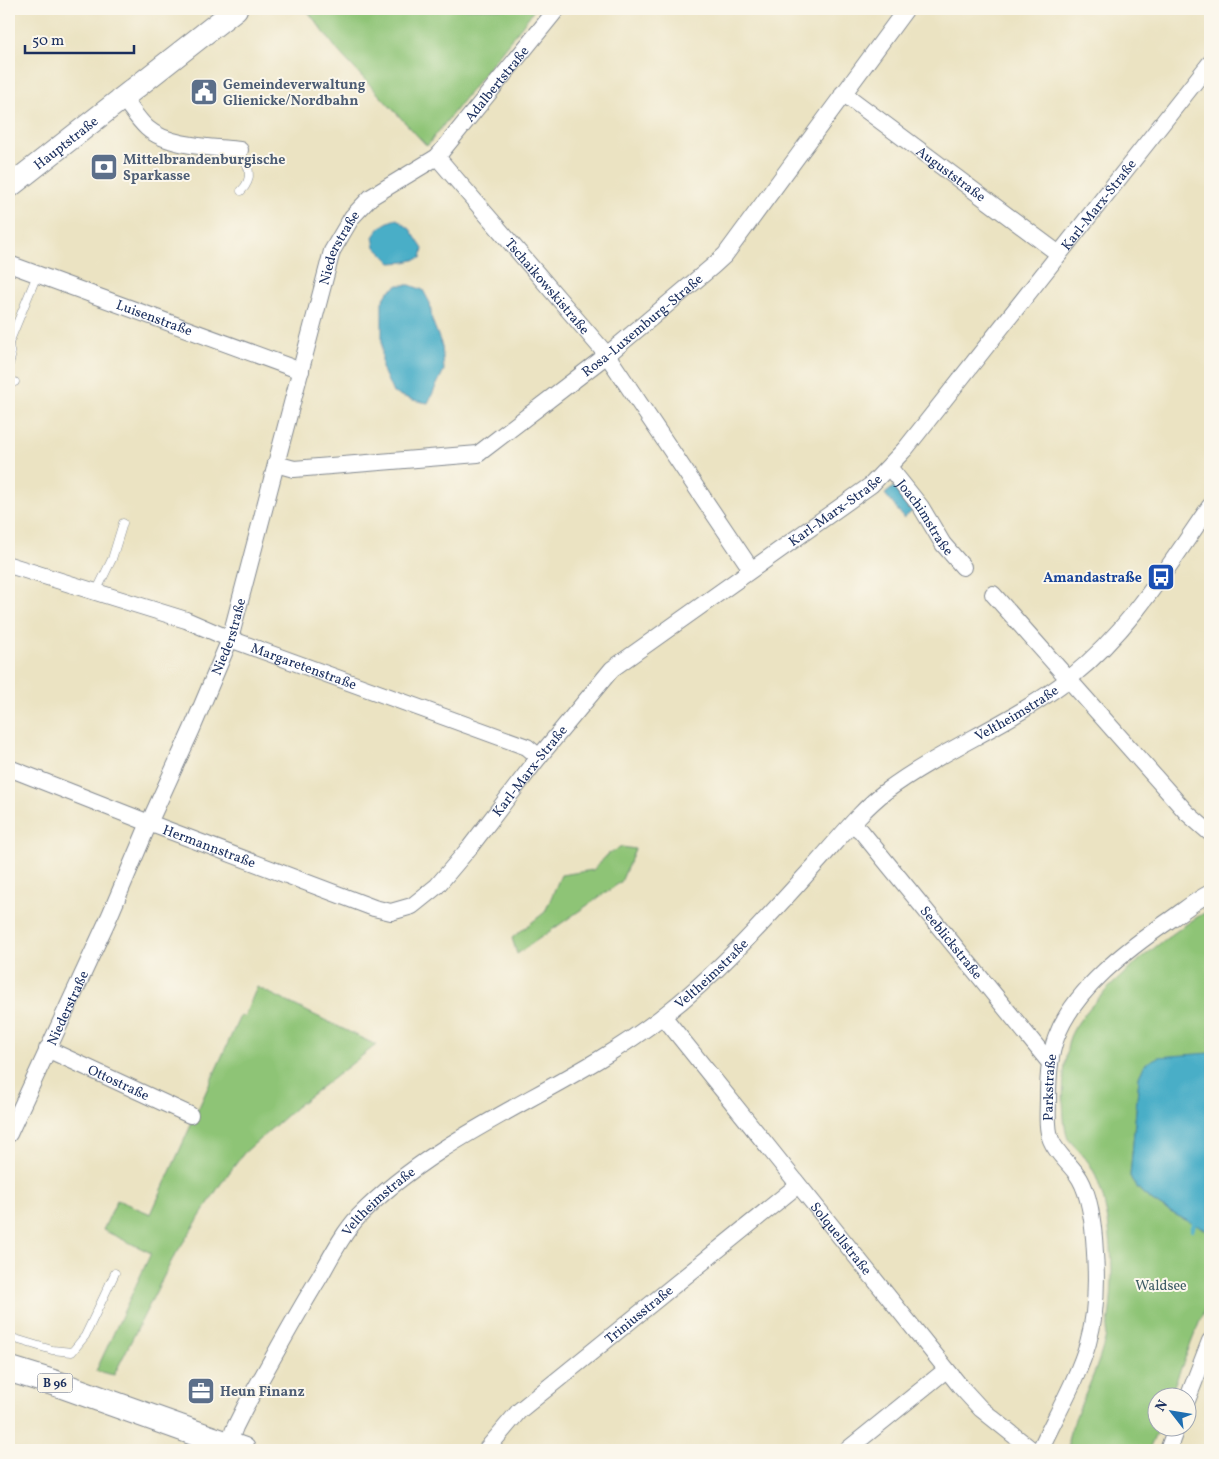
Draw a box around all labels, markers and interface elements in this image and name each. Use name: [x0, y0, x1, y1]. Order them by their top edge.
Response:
scale bar: [25, 22, 134, 54]
text: 50 m: [32, 31, 64, 52]
street label: Adalbertstraße: [461, 42, 534, 127]
place label: Gemeindeverwaltung Glienicke/Nordbahn: [223, 76, 366, 111]
public building icon: Gemeindeverwaltung Glienicke/Nordbahn: [189, 77, 219, 107]
street label: Hauptstraße: [30, 112, 103, 175]
street label: Auguststraße: [912, 143, 989, 207]
place label: Mittelbrandenburgische Sparkasse: [123, 151, 285, 186]
bank icon: Mittelbrandenburgische Sparkasse: [89, 152, 119, 182]
street label: Karl-Marx-Straße: [1058, 156, 1142, 255]
street label: Niederstraße: [315, 207, 365, 287]
street label: Tschaikowskistraße: [500, 235, 594, 339]
street label: Rosa-Luxemburg-Straße: [578, 270, 708, 382]
street label: Luisenstraße: [113, 296, 195, 342]
street label: Karl-Marx-Straße: [785, 471, 887, 552]
street label: Joachimstraße: [891, 476, 957, 561]
bus stop icon: Amandastraße: [1146, 562, 1176, 592]
place label: Amandastraße: [1043, 569, 1142, 588]
street label: Niederstraße: [208, 596, 251, 679]
street label: Margaretenstraße: [248, 639, 359, 695]
street label: Veltheimstraße: [972, 681, 1063, 746]
street label: Karl-Marx-Straße: [489, 722, 573, 821]
street label: Hermannstraße: [160, 821, 258, 874]
street label: Seeblickstraße: [915, 903, 986, 984]
street label: Veltheimstraße: [671, 935, 753, 1014]
street label: Niederstraße: [43, 968, 94, 1049]
street label: Parkstraße: [1040, 1052, 1062, 1121]
street label: Ottostraße: [84, 1061, 152, 1106]
street label: Veltheimstraße: [338, 1163, 420, 1240]
street label: Solquellstraße: [805, 1199, 876, 1280]
park label: Waldsee: [1135, 1277, 1187, 1296]
street label: Triniusstraße: [601, 1282, 678, 1349]
road number: B 96: [38, 1374, 72, 1392]
office icon: Heun Finanz: [186, 1376, 216, 1406]
place label: Heun Finanz: [220, 1383, 305, 1402]
north arrow: [1146, 1386, 1196, 1436]
text: N: [1151, 1397, 1173, 1415]

